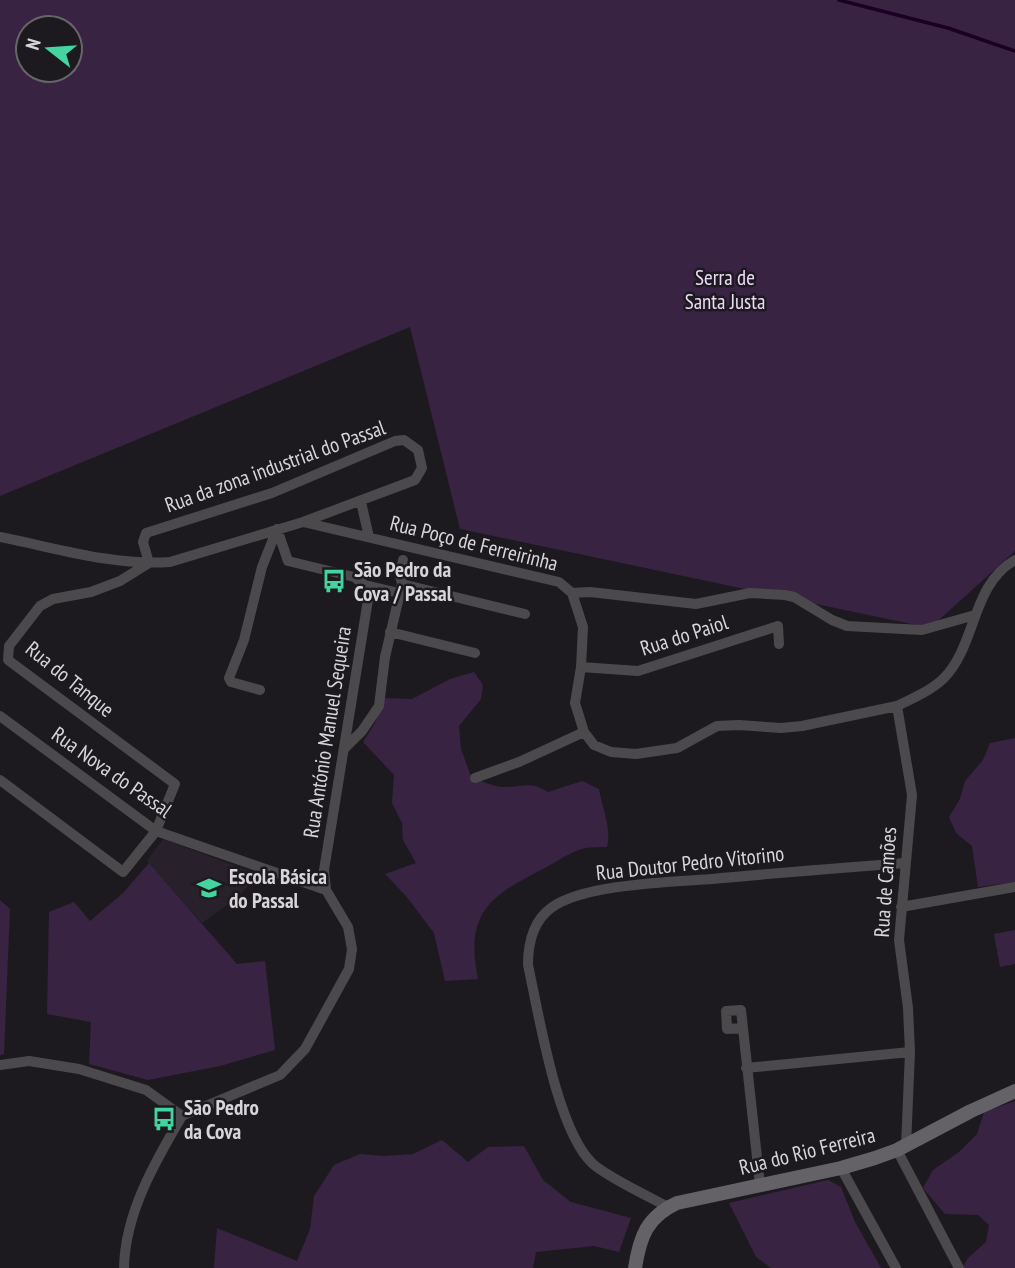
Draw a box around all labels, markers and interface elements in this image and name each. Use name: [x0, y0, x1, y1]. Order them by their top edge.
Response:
north arrow: [14, 14, 84, 84]
text: N: [20, 36, 46, 52]
park label: Serra de Santa Justa: [685, 264, 765, 315]
street label: Rua da zona industrial do Passal: [161, 413, 389, 518]
street label: Rua Poço de Ferreirinha: [387, 509, 561, 577]
place label: São Pedro da Cova / Passal: [354, 556, 453, 607]
bus stop icon: São Pedro da Cova / Passal: [320, 567, 348, 595]
street label: Rua do Paiol: [637, 608, 731, 662]
street label: Rua António Manuel Sequeira: [297, 624, 357, 840]
street label: Rua do Tanque: [20, 635, 120, 723]
street label: Rua Nova do Passal: [47, 721, 177, 823]
street label: Rua de Camões: [868, 826, 902, 938]
street label: Rua Doutor Pedro Vitorino: [595, 840, 785, 886]
place label: Escola Básica do Passal: [229, 863, 327, 914]
school or university icon: Escola Básica do Passal: [195, 874, 223, 902]
place label: São Pedro da Cova: [184, 1094, 259, 1145]
bus stop icon: São Pedro da Cova: [150, 1105, 178, 1133]
street label: Rua do Rio Ferreira: [736, 1121, 878, 1181]

